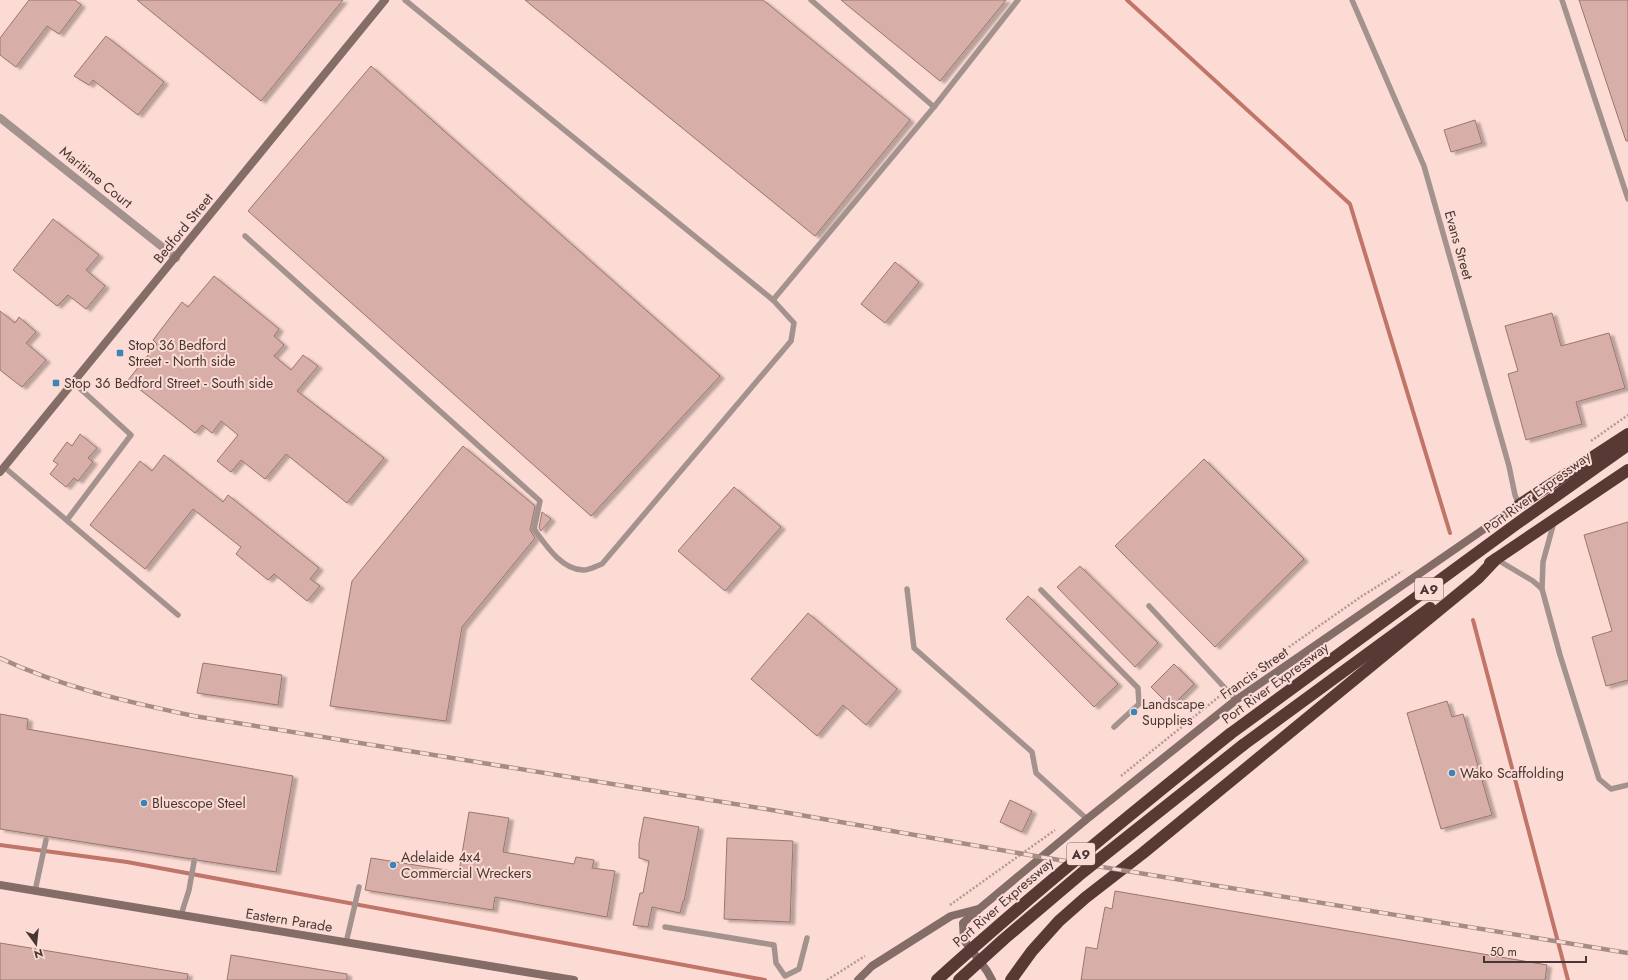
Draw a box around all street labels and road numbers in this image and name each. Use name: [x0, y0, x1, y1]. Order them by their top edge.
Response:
street label: Maritime Court: [55, 141, 137, 213]
street label: Bedford Street: [148, 188, 218, 267]
street label: Evans Street: [1440, 208, 1479, 283]
street label: Port River Expressway: [1479, 446, 1595, 538]
road number: A9: [1415, 578, 1443, 600]
street label: Port River Expressway: [1217, 637, 1333, 729]
street label: Francis Street: [1216, 642, 1293, 704]
road number: A9: [1067, 843, 1095, 865]
street label: Port River Expressway: [948, 852, 1058, 951]
street label: Eastern Parade: [244, 903, 334, 937]

